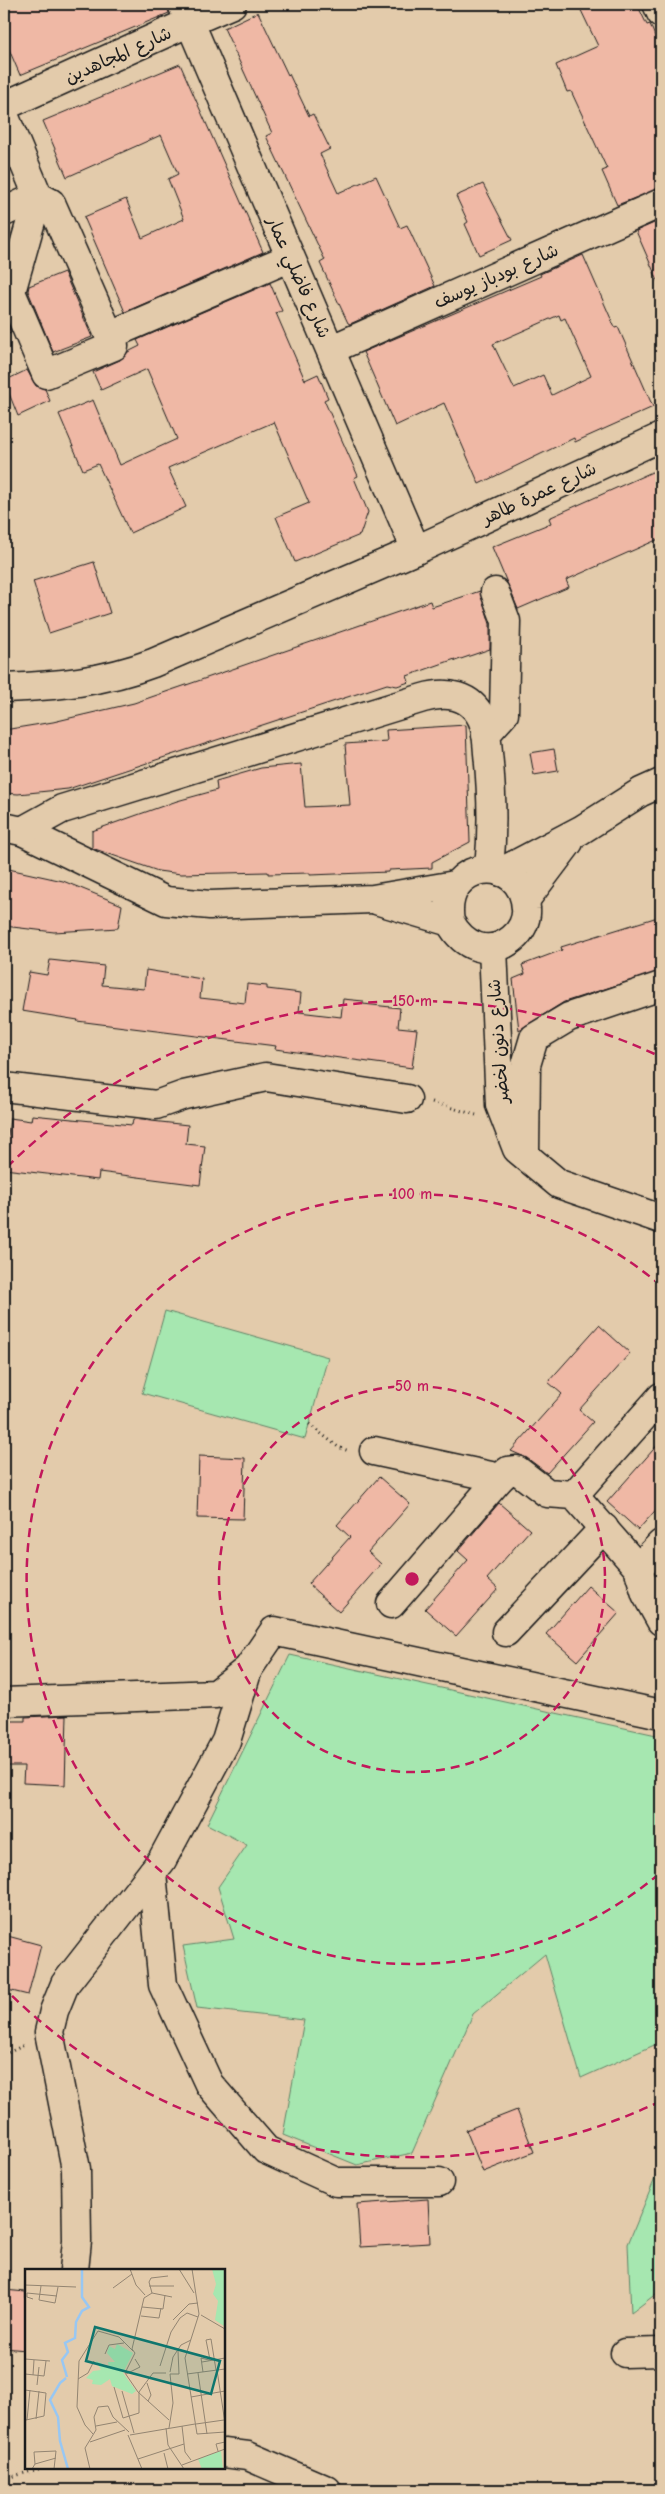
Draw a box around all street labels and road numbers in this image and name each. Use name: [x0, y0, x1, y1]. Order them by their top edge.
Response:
street label: شارع المجاهدين: [62, 23, 175, 89]
street label: شارع فاضلي عمار: [257, 212, 335, 343]
street label: شارع بودباز يوسف: [431, 240, 562, 314]
street label: شارع عمرة طاهر: [477, 458, 600, 531]
street label: شارع دنون لخضر: [484, 978, 514, 1106]

